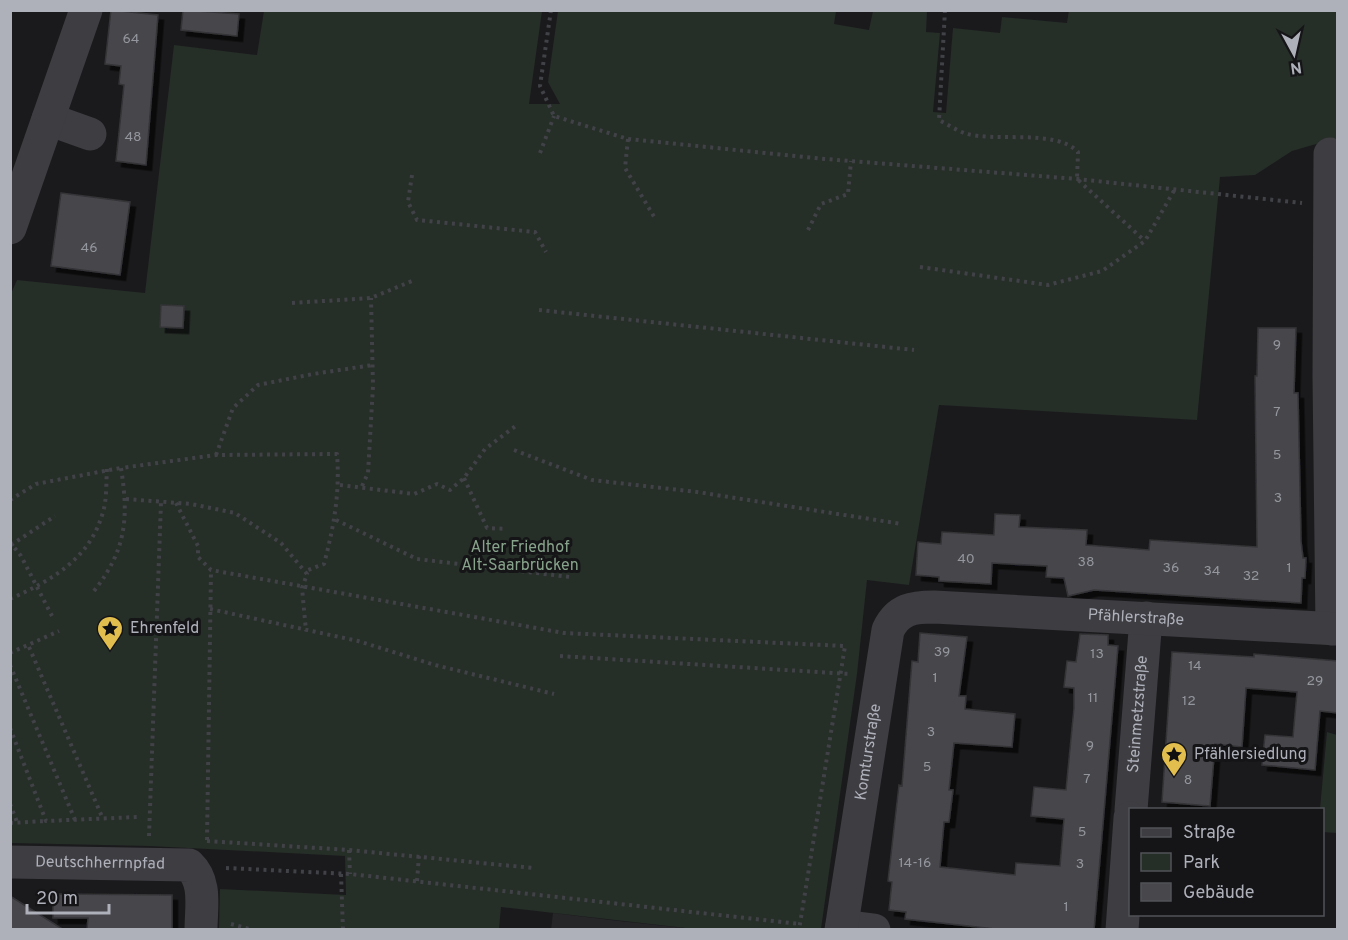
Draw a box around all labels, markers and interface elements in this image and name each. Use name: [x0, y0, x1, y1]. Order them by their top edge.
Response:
north arrow: [1264, 24, 1324, 84]
house number: 64: [122, 31, 140, 48]
text: N: [1289, 56, 1303, 78]
house number: 48: [124, 129, 142, 146]
house number: 46: [80, 240, 98, 257]
house number: 9: [1273, 337, 1281, 354]
house number: 7: [1273, 404, 1281, 421]
house number: 5: [1273, 447, 1281, 464]
house number: 3: [1274, 490, 1282, 507]
park label: Alter Friedhof Alt-Saarbrücken: [461, 538, 579, 576]
house number: 40: [957, 551, 975, 568]
house number: 38: [1078, 554, 1094, 571]
house number: 36: [1163, 560, 1179, 577]
house number: 1: [1286, 560, 1292, 577]
house number: 34: [1203, 563, 1221, 580]
house number: 32: [1243, 568, 1259, 585]
street label: Pfählerstraße: [1087, 605, 1185, 631]
place icon: Ehrenfeld: [95, 614, 125, 652]
place label: Ehrenfeld: [130, 619, 199, 639]
house number: 39: [934, 644, 950, 661]
house number: 13: [1090, 646, 1104, 663]
street label: Steinmetzstraße: [1124, 655, 1153, 774]
house number: 14: [1188, 658, 1202, 675]
house number: 1: [932, 670, 938, 687]
house number: 29: [1307, 673, 1323, 690]
house number: 11: [1088, 690, 1098, 707]
house number: 12: [1182, 693, 1196, 710]
street label: Komturstraße: [851, 702, 886, 802]
house number: 3: [927, 724, 935, 741]
house number: 9: [1086, 738, 1094, 755]
place icon: Pfählersiedlung: [1159, 740, 1189, 778]
place label: Pfählersiedlung: [1194, 745, 1307, 765]
house number: 5: [923, 759, 931, 776]
house number: 7: [1083, 771, 1091, 788]
house number: 8: [1184, 772, 1192, 789]
legend: [1129, 808, 1324, 916]
text: Straße: [1183, 822, 1235, 845]
house number: 5: [1078, 824, 1086, 841]
street label: Deutschherrnpfad: [35, 852, 165, 875]
text: Park: [1183, 852, 1220, 875]
house number: 14-16: [899, 855, 931, 872]
house number: 3: [1076, 856, 1084, 873]
scale bar: [27, 877, 110, 915]
text: Gebäude: [1183, 882, 1255, 905]
text: 20 m: [36, 888, 78, 911]
house number: 1: [1063, 899, 1069, 916]

